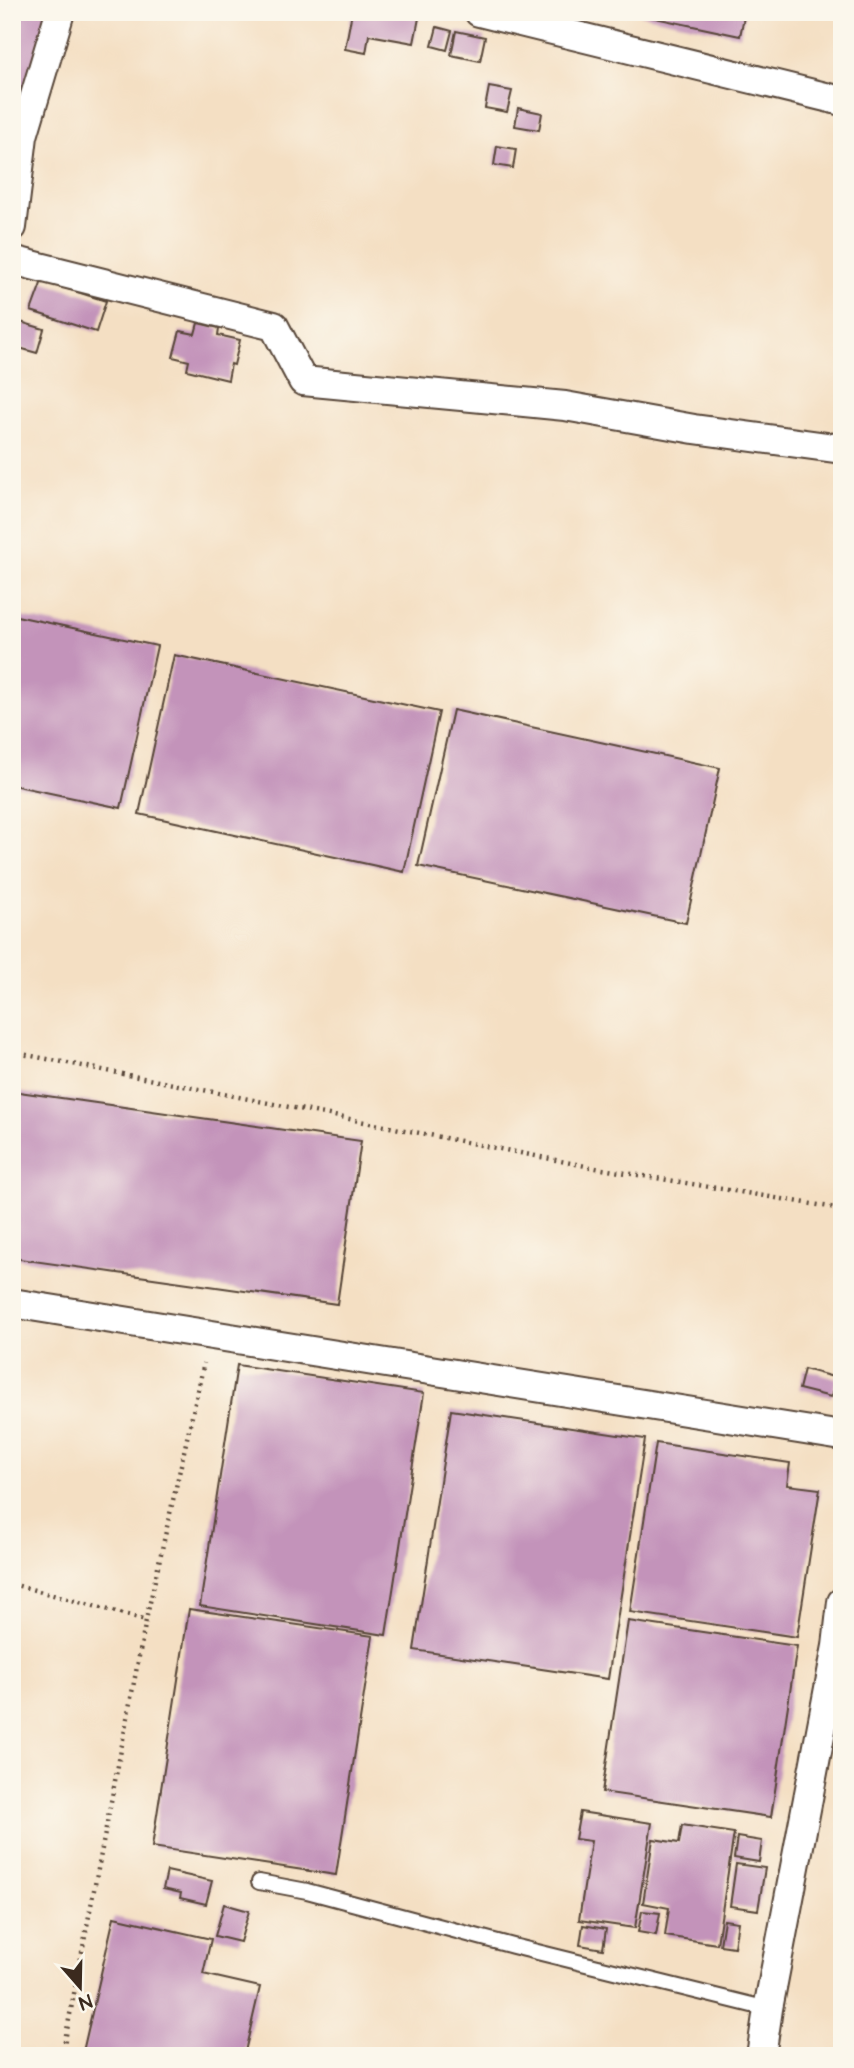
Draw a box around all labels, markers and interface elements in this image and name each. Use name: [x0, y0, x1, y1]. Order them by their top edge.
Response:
north arrow: [46, 1952, 116, 2022]
text: N: [75, 1987, 96, 2016]

